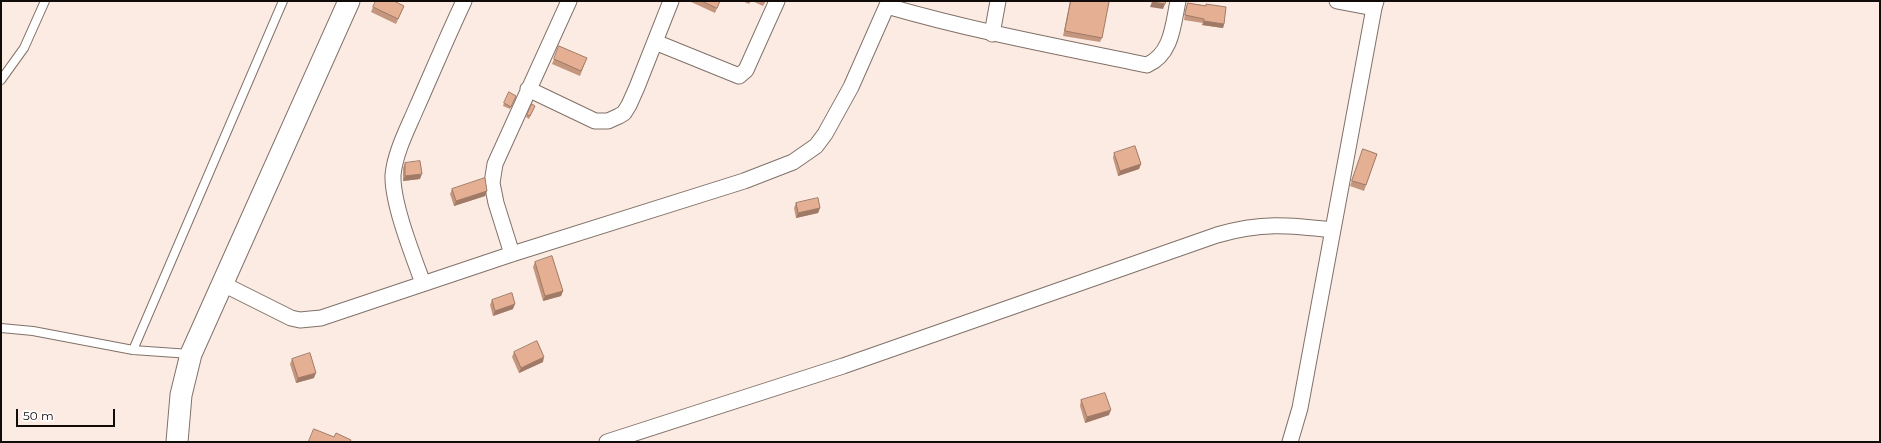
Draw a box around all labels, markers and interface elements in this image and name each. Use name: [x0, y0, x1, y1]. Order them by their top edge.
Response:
scale bar: [18, 401, 117, 427]
text: 50 m: [23, 408, 54, 423]

